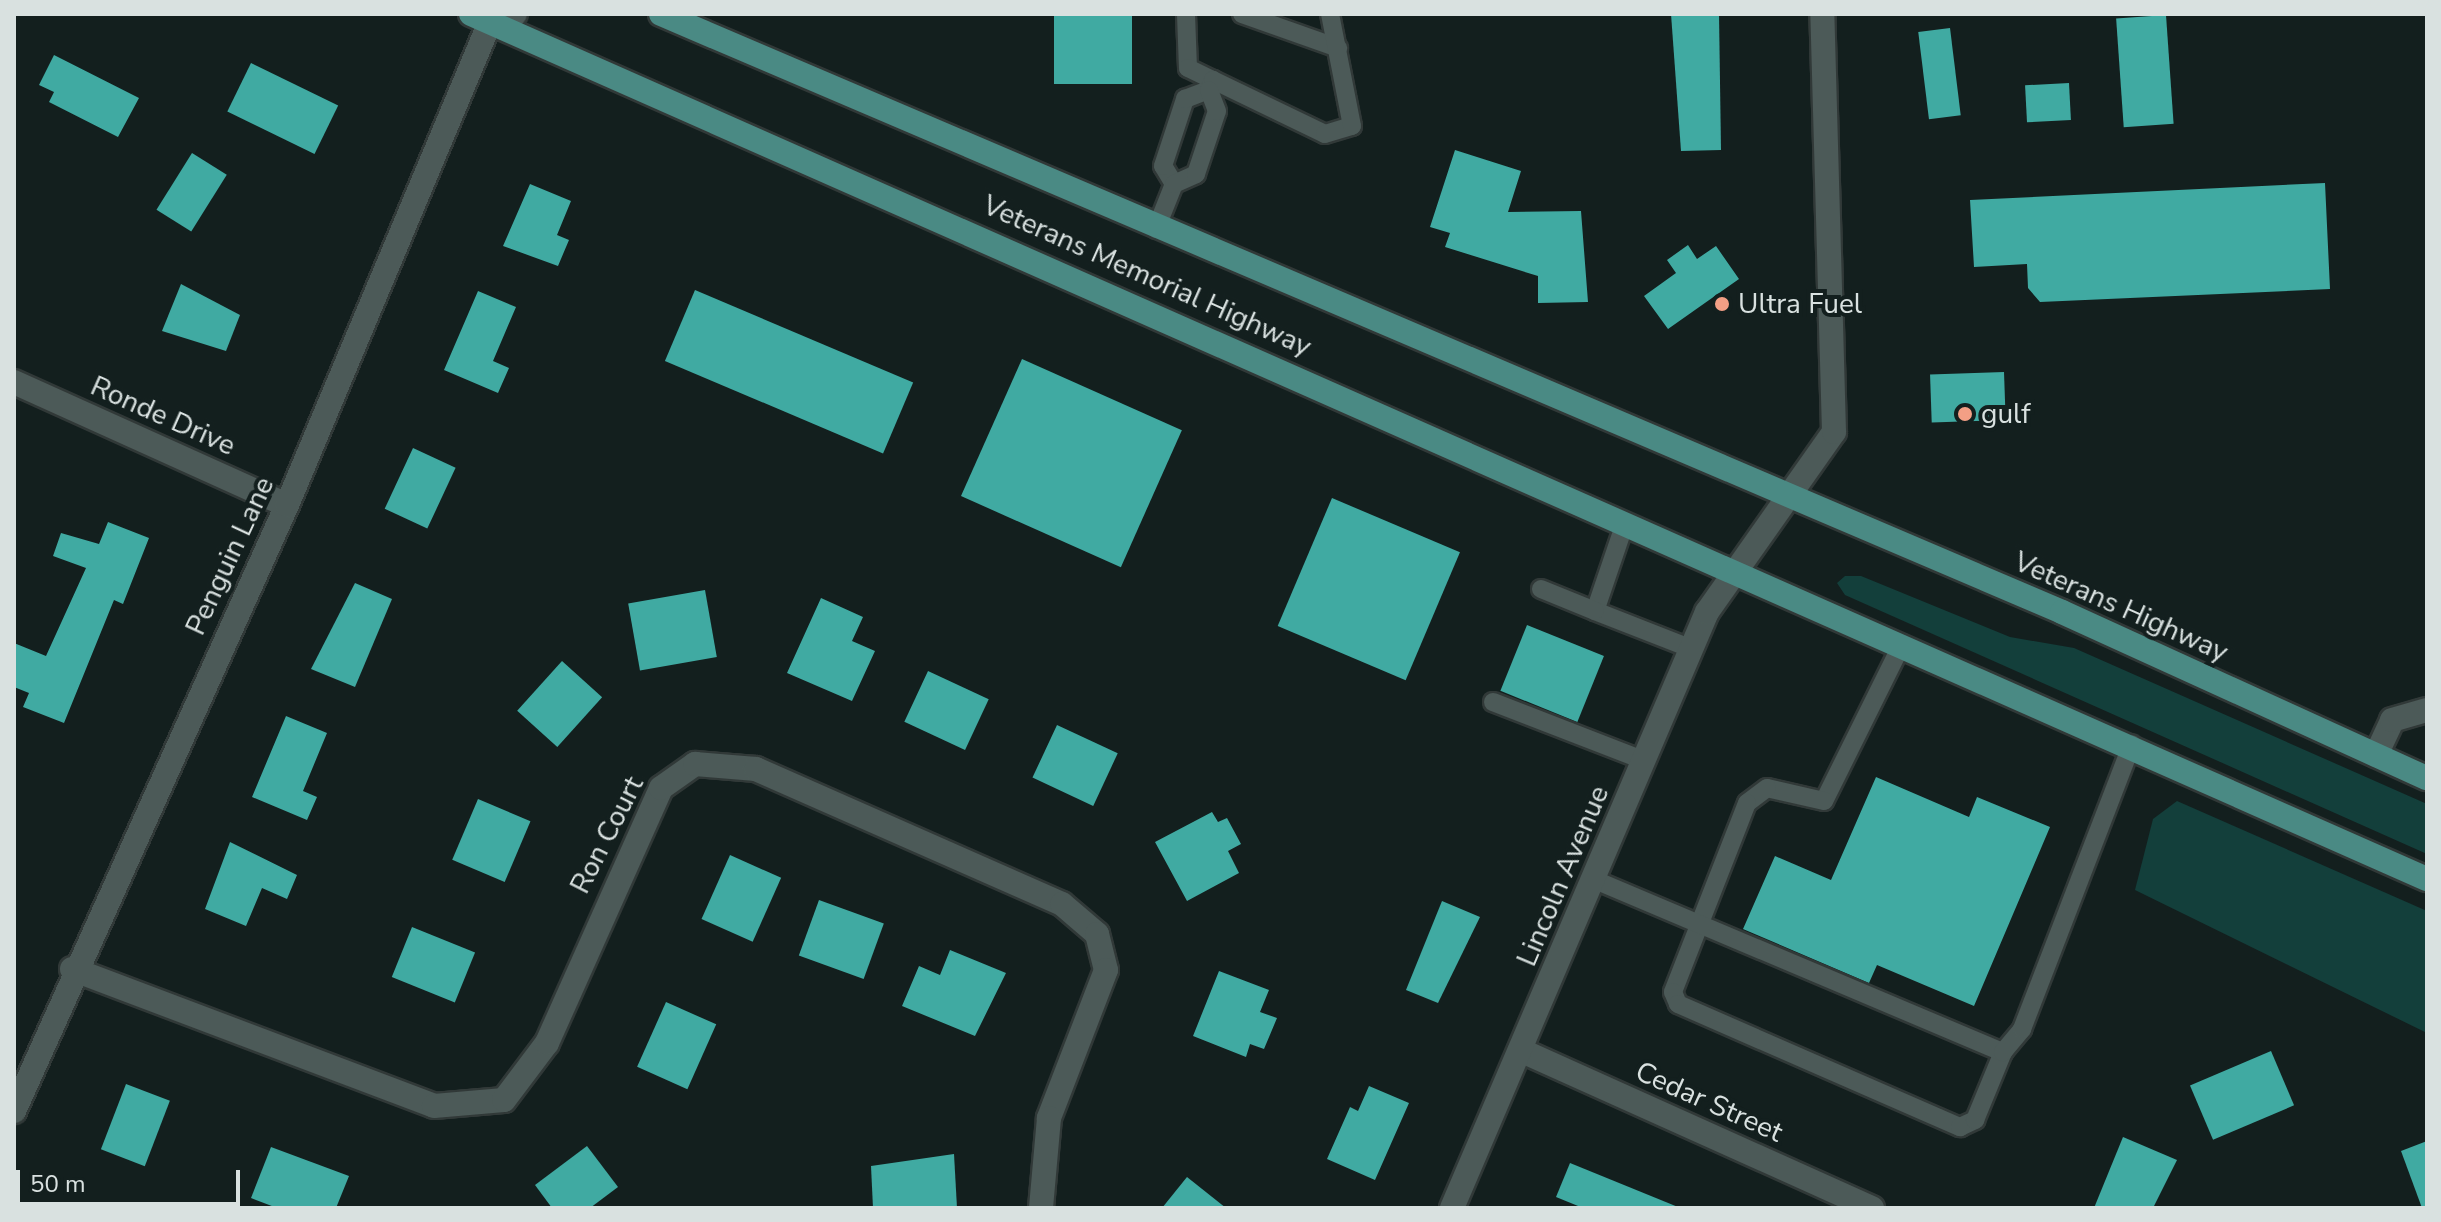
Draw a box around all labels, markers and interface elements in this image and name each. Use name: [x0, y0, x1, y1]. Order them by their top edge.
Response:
street label: Veterans Memorial Highway: [978, 188, 1316, 364]
place label: Ultra Fuel: [1738, 287, 1862, 321]
marker: Ultra Fuel: [1713, 295, 1731, 313]
street label: Ronde Drive: [86, 369, 240, 463]
place label: gulf: [1981, 397, 2031, 431]
marker: gulf: [1956, 405, 1974, 423]
street label: Penguin Lane: [179, 472, 281, 640]
street label: Veterans Highway: [2009, 545, 2233, 669]
street label: Ron Court: [563, 771, 651, 899]
street label: Lincoln Avenue: [1510, 781, 1616, 971]
street label: Cedar Street: [1630, 1055, 1788, 1149]
scale bar: [20, 1154, 244, 1204]
text: 50 m: [30, 1168, 86, 1200]

